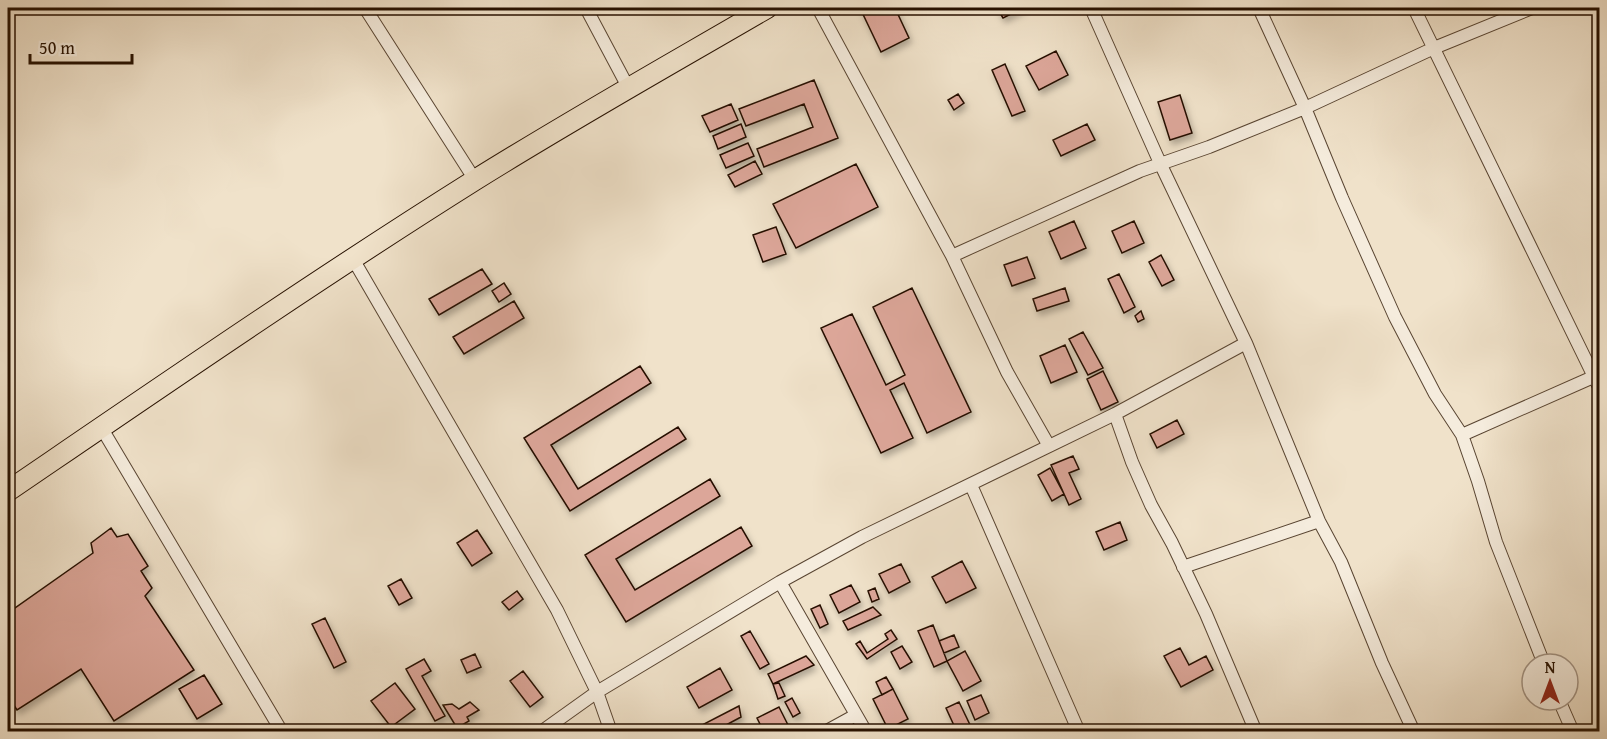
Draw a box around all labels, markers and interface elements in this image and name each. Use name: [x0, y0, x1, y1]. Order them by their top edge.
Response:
scale bar: [30, 27, 132, 65]
text: 50 m: [39, 34, 75, 61]
north arrow: [1520, 652, 1580, 712]
text: N: [1545, 655, 1556, 679]

